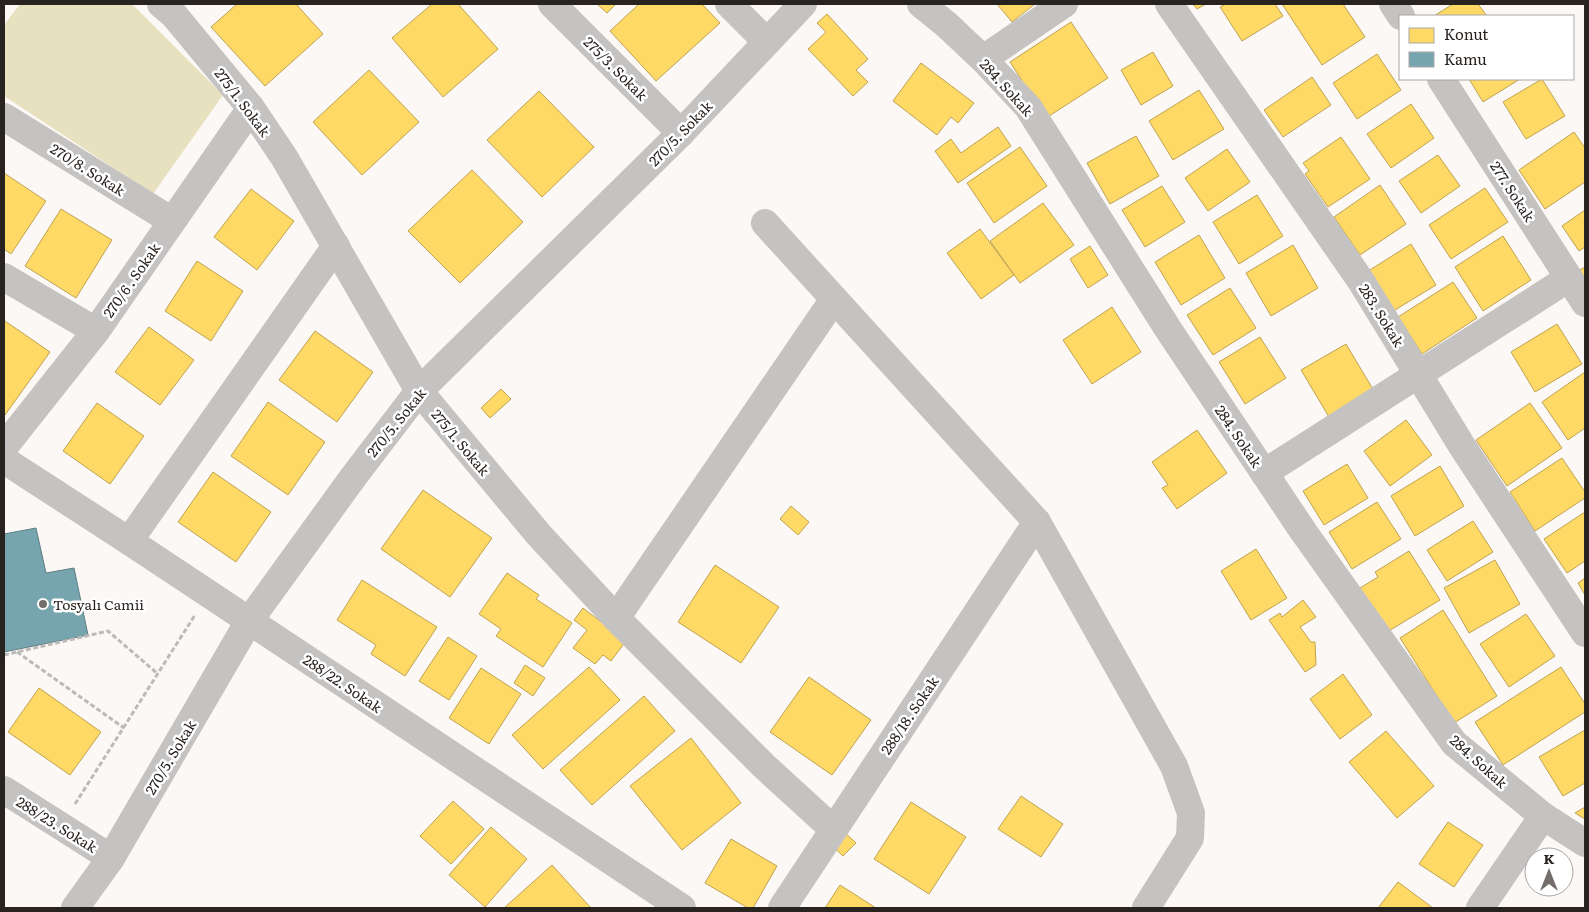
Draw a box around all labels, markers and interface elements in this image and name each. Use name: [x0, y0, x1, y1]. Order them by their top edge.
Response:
legend: [1399, 15, 1574, 80]
text: Konut: [1444, 22, 1488, 45]
street label: 275/3. Sokak: [580, 32, 653, 105]
text: Kamu: [1444, 47, 1487, 70]
street label: 284. Sokak: [976, 54, 1038, 120]
street label: 275/1. Sokak: [211, 64, 276, 141]
street label: 270/5. Sokak: [644, 96, 717, 170]
street label: 270/8. Sokak: [47, 138, 129, 200]
street label: 277. Sokak: [1486, 157, 1540, 225]
street label: 270/6 . Sokak: [98, 238, 164, 321]
street label: 283. Sokak: [1355, 280, 1409, 351]
street label: 270/5. Sokak: [362, 383, 430, 461]
street label: 284. Sokak: [1211, 401, 1267, 471]
street label: 275/1. Sokak: [427, 405, 495, 480]
place label: Tosyalı Camii: [53, 594, 144, 614]
marker: Tosyalı Camii: [37, 598, 49, 610]
street label: 288/22. Sokak: [300, 649, 387, 717]
street label: 288/18. Sokak: [875, 672, 943, 758]
street label: 270/5. Sokak: [140, 716, 200, 798]
street label: 284. Sokak: [1446, 730, 1512, 792]
street label: 288/23. Sokak: [13, 791, 102, 857]
north arrow: [1524, 847, 1574, 897]
text: K: [1544, 848, 1555, 868]

